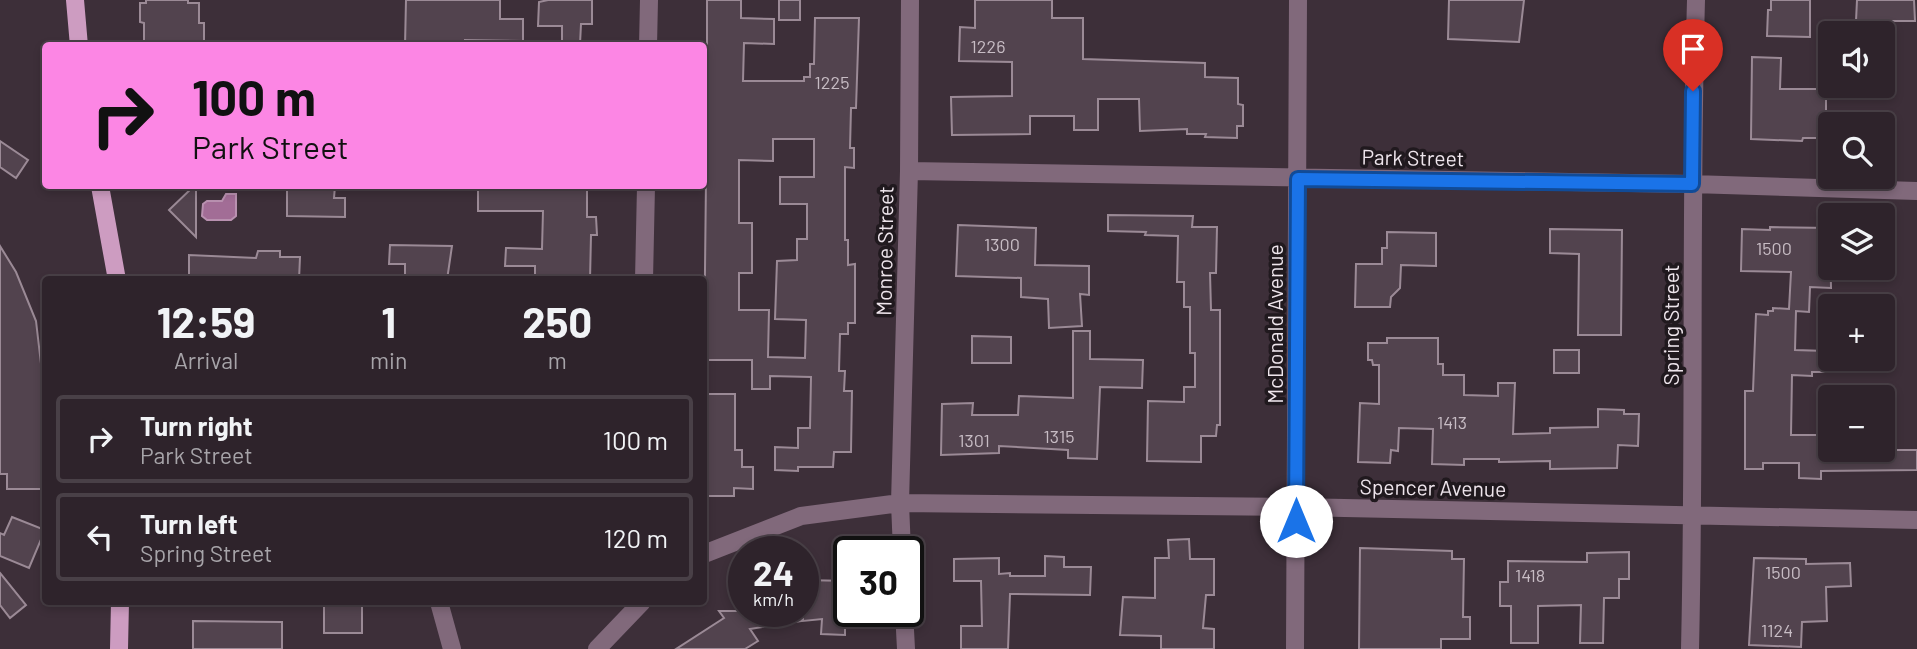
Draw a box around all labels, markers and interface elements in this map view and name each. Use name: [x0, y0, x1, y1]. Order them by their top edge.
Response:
pin: [1663, 19, 1723, 91]
map controls: [1818, 21, 1895, 462]
button: sound: [1818, 21, 1895, 98]
icon: arrive: [1674, 30, 1712, 68]
house number: 1226: [971, 35, 1005, 57]
text: 100 m: [192, 67, 316, 126]
icon: right: [77, 70, 168, 161]
house number: 1225: [815, 71, 849, 93]
button: search: [1818, 112, 1895, 189]
text: Park Street: [192, 127, 349, 165]
street label: Park Street: [1361, 144, 1465, 170]
street label: Monroe Street: [870, 186, 898, 316]
button: layers: [1818, 203, 1895, 280]
house number: 1300: [984, 233, 1020, 255]
house number: 1500: [1756, 237, 1792, 259]
street label: McDonald Avenue: [1262, 244, 1287, 404]
street label: Spring Street: [1658, 265, 1683, 385]
button: +: [1818, 294, 1895, 371]
text: 12:59: [157, 296, 255, 346]
text: 1: [381, 296, 396, 346]
text: 250: [522, 296, 592, 346]
text: Arrival: [174, 346, 238, 374]
text: min: [370, 346, 407, 374]
text: m: [548, 346, 567, 374]
button: −: [1818, 385, 1895, 462]
text: Turn right: [140, 410, 253, 441]
house number: 1413: [1437, 411, 1467, 433]
icon: right: [81, 420, 119, 458]
text: 100 m: [603, 424, 668, 455]
house number: 1315: [1044, 425, 1075, 447]
house number: 1301: [958, 429, 990, 451]
text: Park Street: [140, 441, 253, 469]
street label: Spencer Avenue: [1359, 473, 1507, 501]
position arrow: [1259, 484, 1333, 558]
text: Turn left: [140, 508, 238, 539]
icon: left: [81, 518, 119, 556]
text: 120 m: [604, 522, 668, 553]
speed limit sign: 30: [833, 536, 924, 627]
text: Spring Street: [140, 539, 272, 567]
text: 24: [753, 551, 794, 593]
house number: 1500: [1765, 561, 1801, 583]
house number: 1418: [1515, 564, 1545, 586]
text: km/h: [753, 588, 794, 610]
house number: 1124: [1761, 619, 1793, 641]

